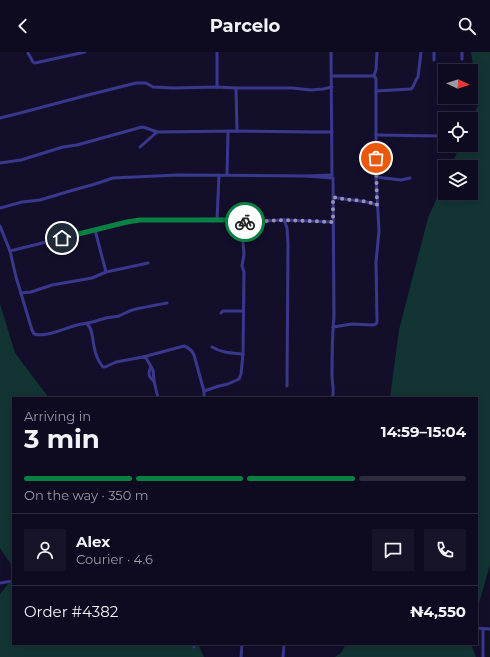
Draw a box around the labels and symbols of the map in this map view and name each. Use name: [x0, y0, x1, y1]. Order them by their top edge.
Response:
north arrow: [438, 64, 478, 104]
pin: [359, 141, 393, 175]
courier: [225, 202, 265, 242]
pin: [45, 221, 79, 255]

